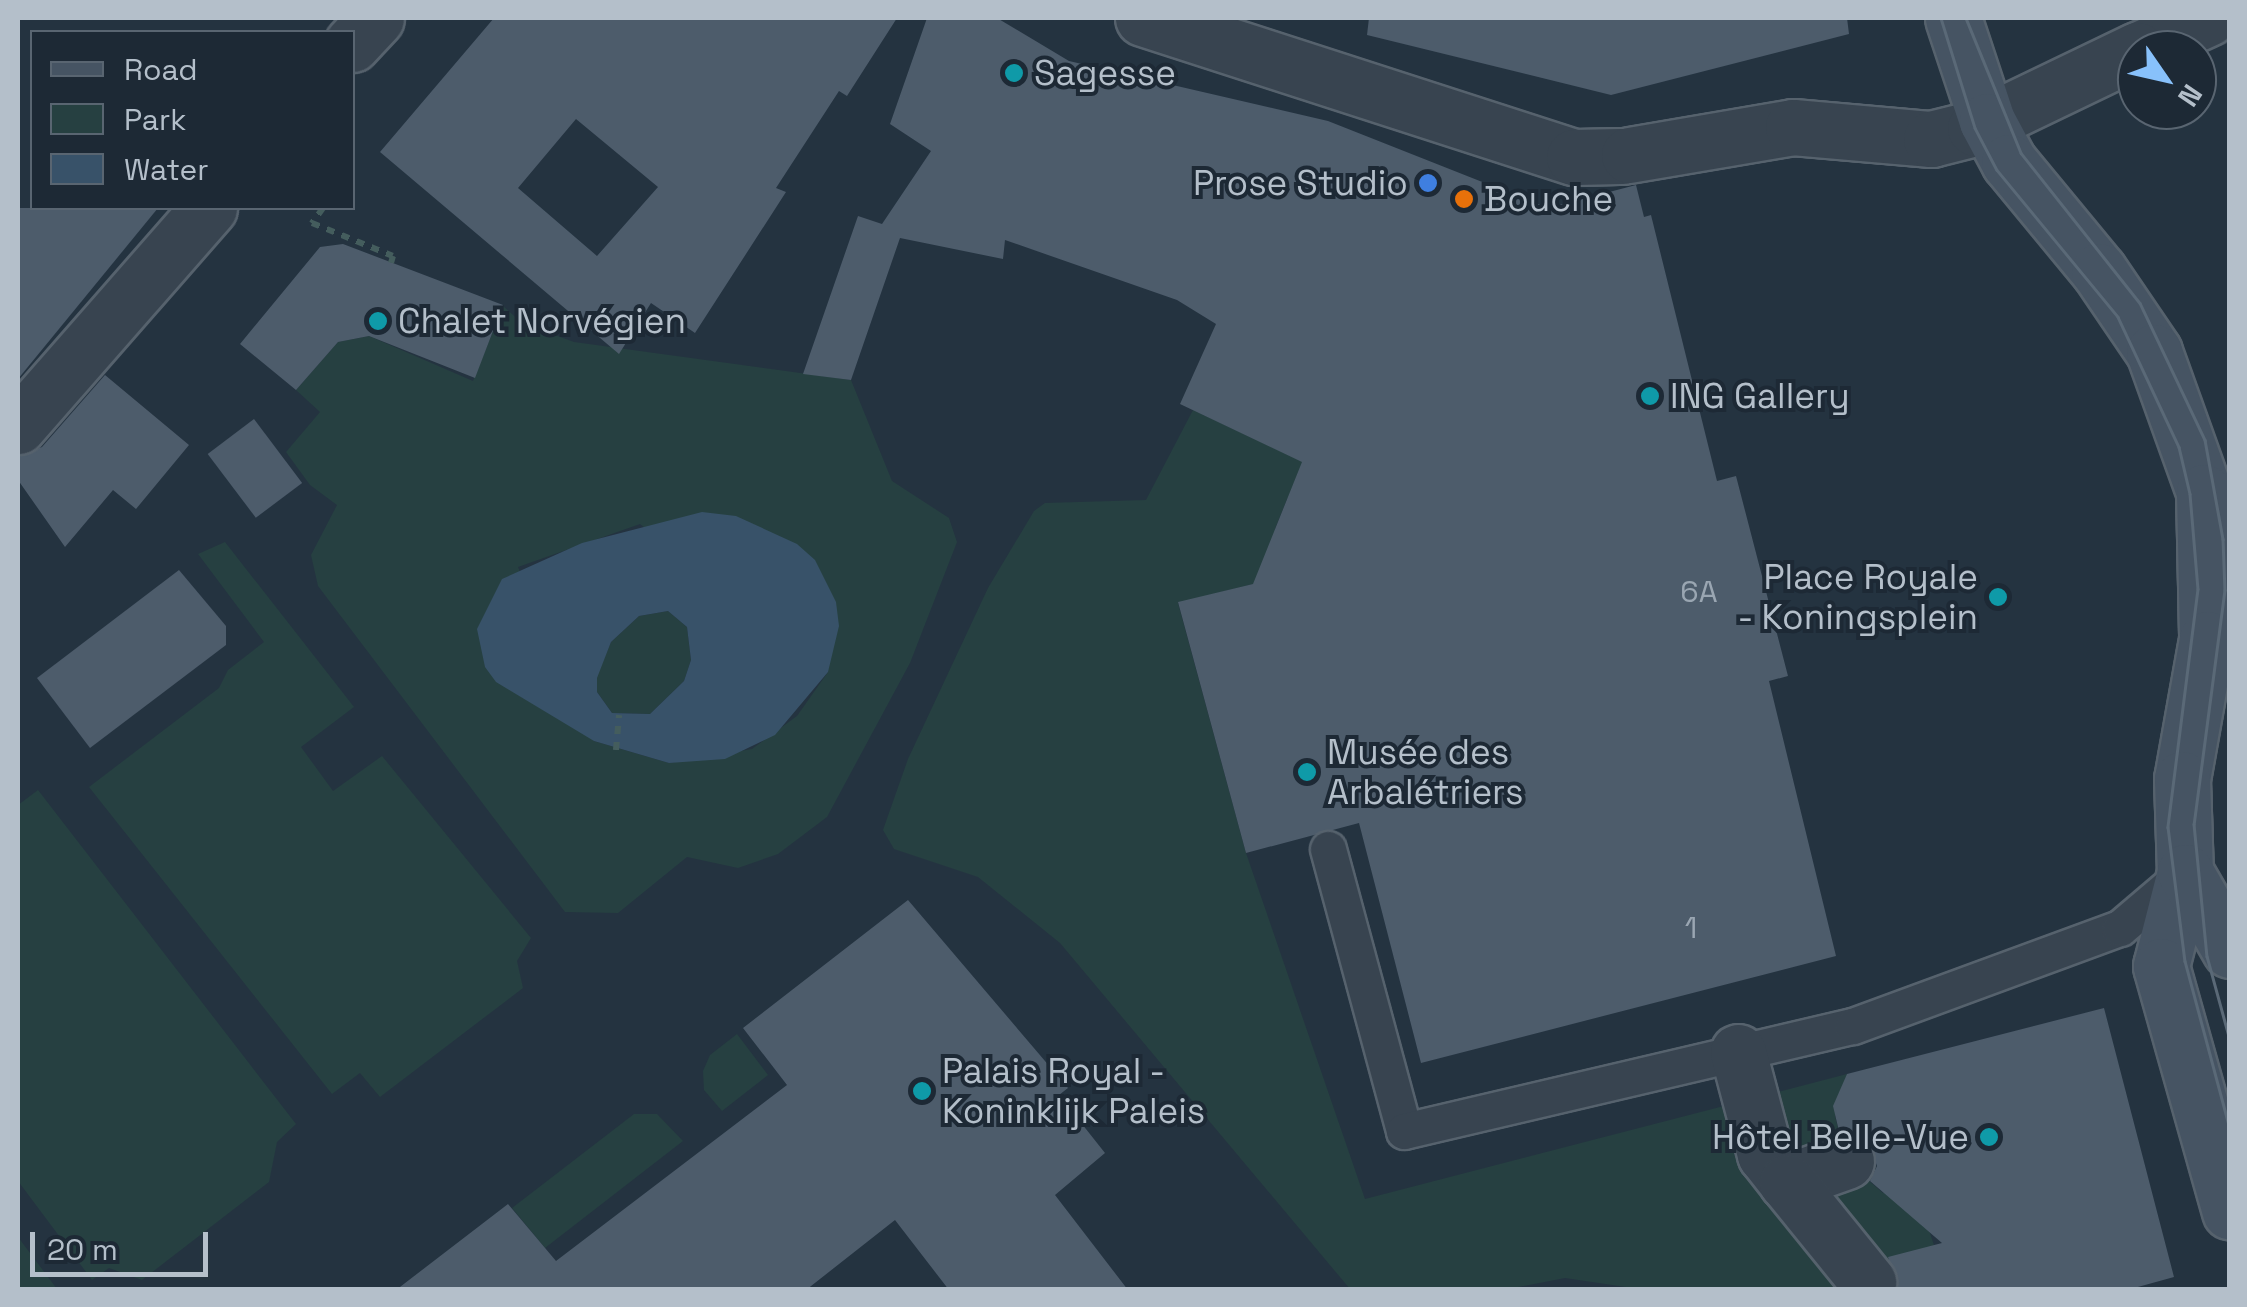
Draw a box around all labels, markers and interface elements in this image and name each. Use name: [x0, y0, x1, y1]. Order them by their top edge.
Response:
legend: [30, 30, 355, 210]
north arrow: [2117, 30, 2217, 130]
text: Road: [124, 50, 198, 89]
place label: Sagesse: [1034, 52, 1176, 94]
marker: Sagesse: [1003, 62, 1025, 84]
text: N: [2170, 78, 2210, 113]
text: Park: [124, 100, 186, 139]
text: Water: [124, 150, 209, 189]
place label: Prose Studio: [1193, 162, 1408, 204]
marker: Prose Studio: [1417, 172, 1439, 194]
place label: Bouche: [1484, 178, 1613, 220]
marker: Bouche: [1453, 188, 1475, 210]
place label: Chalet Norvégien: [398, 300, 686, 342]
marker: Chalet Norvégien: [367, 310, 389, 332]
place label: ING Gallery: [1670, 375, 1850, 417]
marker: ING Gallery: [1639, 385, 1661, 407]
place label: Place Royale - Koningsplein: [1737, 556, 1978, 638]
house number: 6A: [1680, 574, 1718, 610]
marker: Place Royale - Koningsplein: [1987, 586, 2009, 608]
place label: Musée des Arbalétriers: [1327, 731, 1523, 813]
marker: Musée des Arbalétriers: [1296, 761, 1318, 783]
house number: 1: [1685, 910, 1697, 946]
place label: Palais Royal - Koninklijk Paleis: [942, 1050, 1205, 1132]
marker: Palais Royal - Koninklijk Paleis: [911, 1080, 933, 1102]
place label: Hôtel Belle-Vue: [1712, 1116, 1969, 1158]
marker: Hôtel Belle-Vue: [1978, 1126, 2000, 1148]
scale bar: [35, 1212, 212, 1274]
text: 20 m: [47, 1230, 118, 1269]

